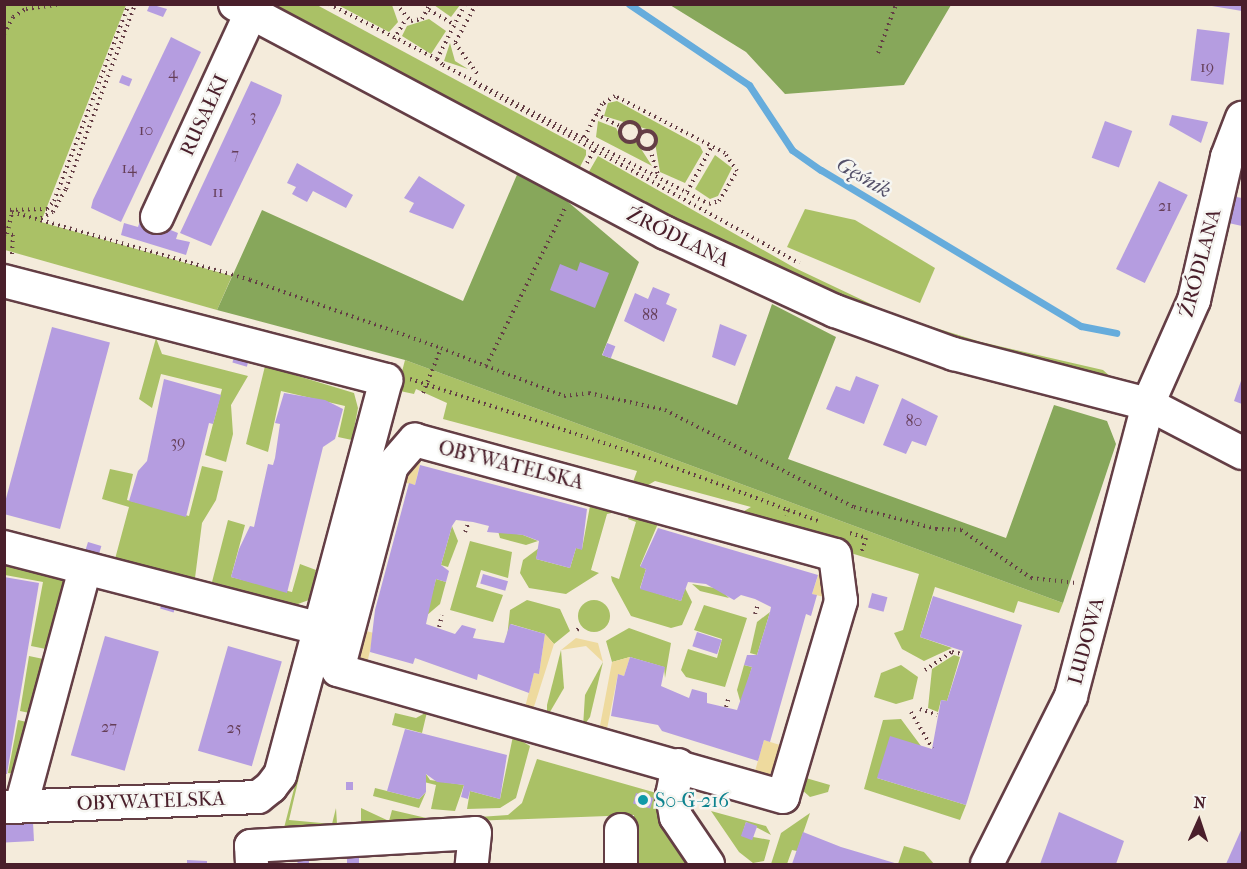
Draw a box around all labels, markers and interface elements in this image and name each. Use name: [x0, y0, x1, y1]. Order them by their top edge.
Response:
house number: 19: [1200, 57, 1214, 77]
house number: 4: [168, 63, 178, 83]
street label: RUSAŁKI: [175, 70, 233, 160]
house number: 3: [250, 106, 256, 126]
house number: 10: [139, 120, 153, 140]
house number: 7: [231, 144, 239, 164]
water label: Gęśnik: [832, 151, 896, 203]
house number: 14: [121, 158, 137, 178]
house number: 11: [212, 182, 224, 202]
house number: 21: [1158, 196, 1172, 216]
street label: ŹRÓDLANA: [623, 202, 733, 272]
street label: ŹRÓDLANA: [1174, 206, 1226, 320]
house number: 88: [642, 305, 658, 325]
house number: 80: [906, 411, 922, 431]
house number: 39: [171, 432, 185, 452]
street label: OBYWATELSKA: [436, 435, 586, 495]
street label: LUDOWA: [1063, 595, 1109, 687]
house number: 27: [101, 717, 117, 737]
house number: 25: [226, 718, 242, 738]
street label: OBYWATELSKA: [76, 786, 226, 816]
place label: S0-G-216: [655, 788, 729, 812]
north arrow: [1169, 791, 1229, 851]
marker: S0-G-216: [636, 793, 650, 807]
text: N: [1193, 793, 1207, 812]

